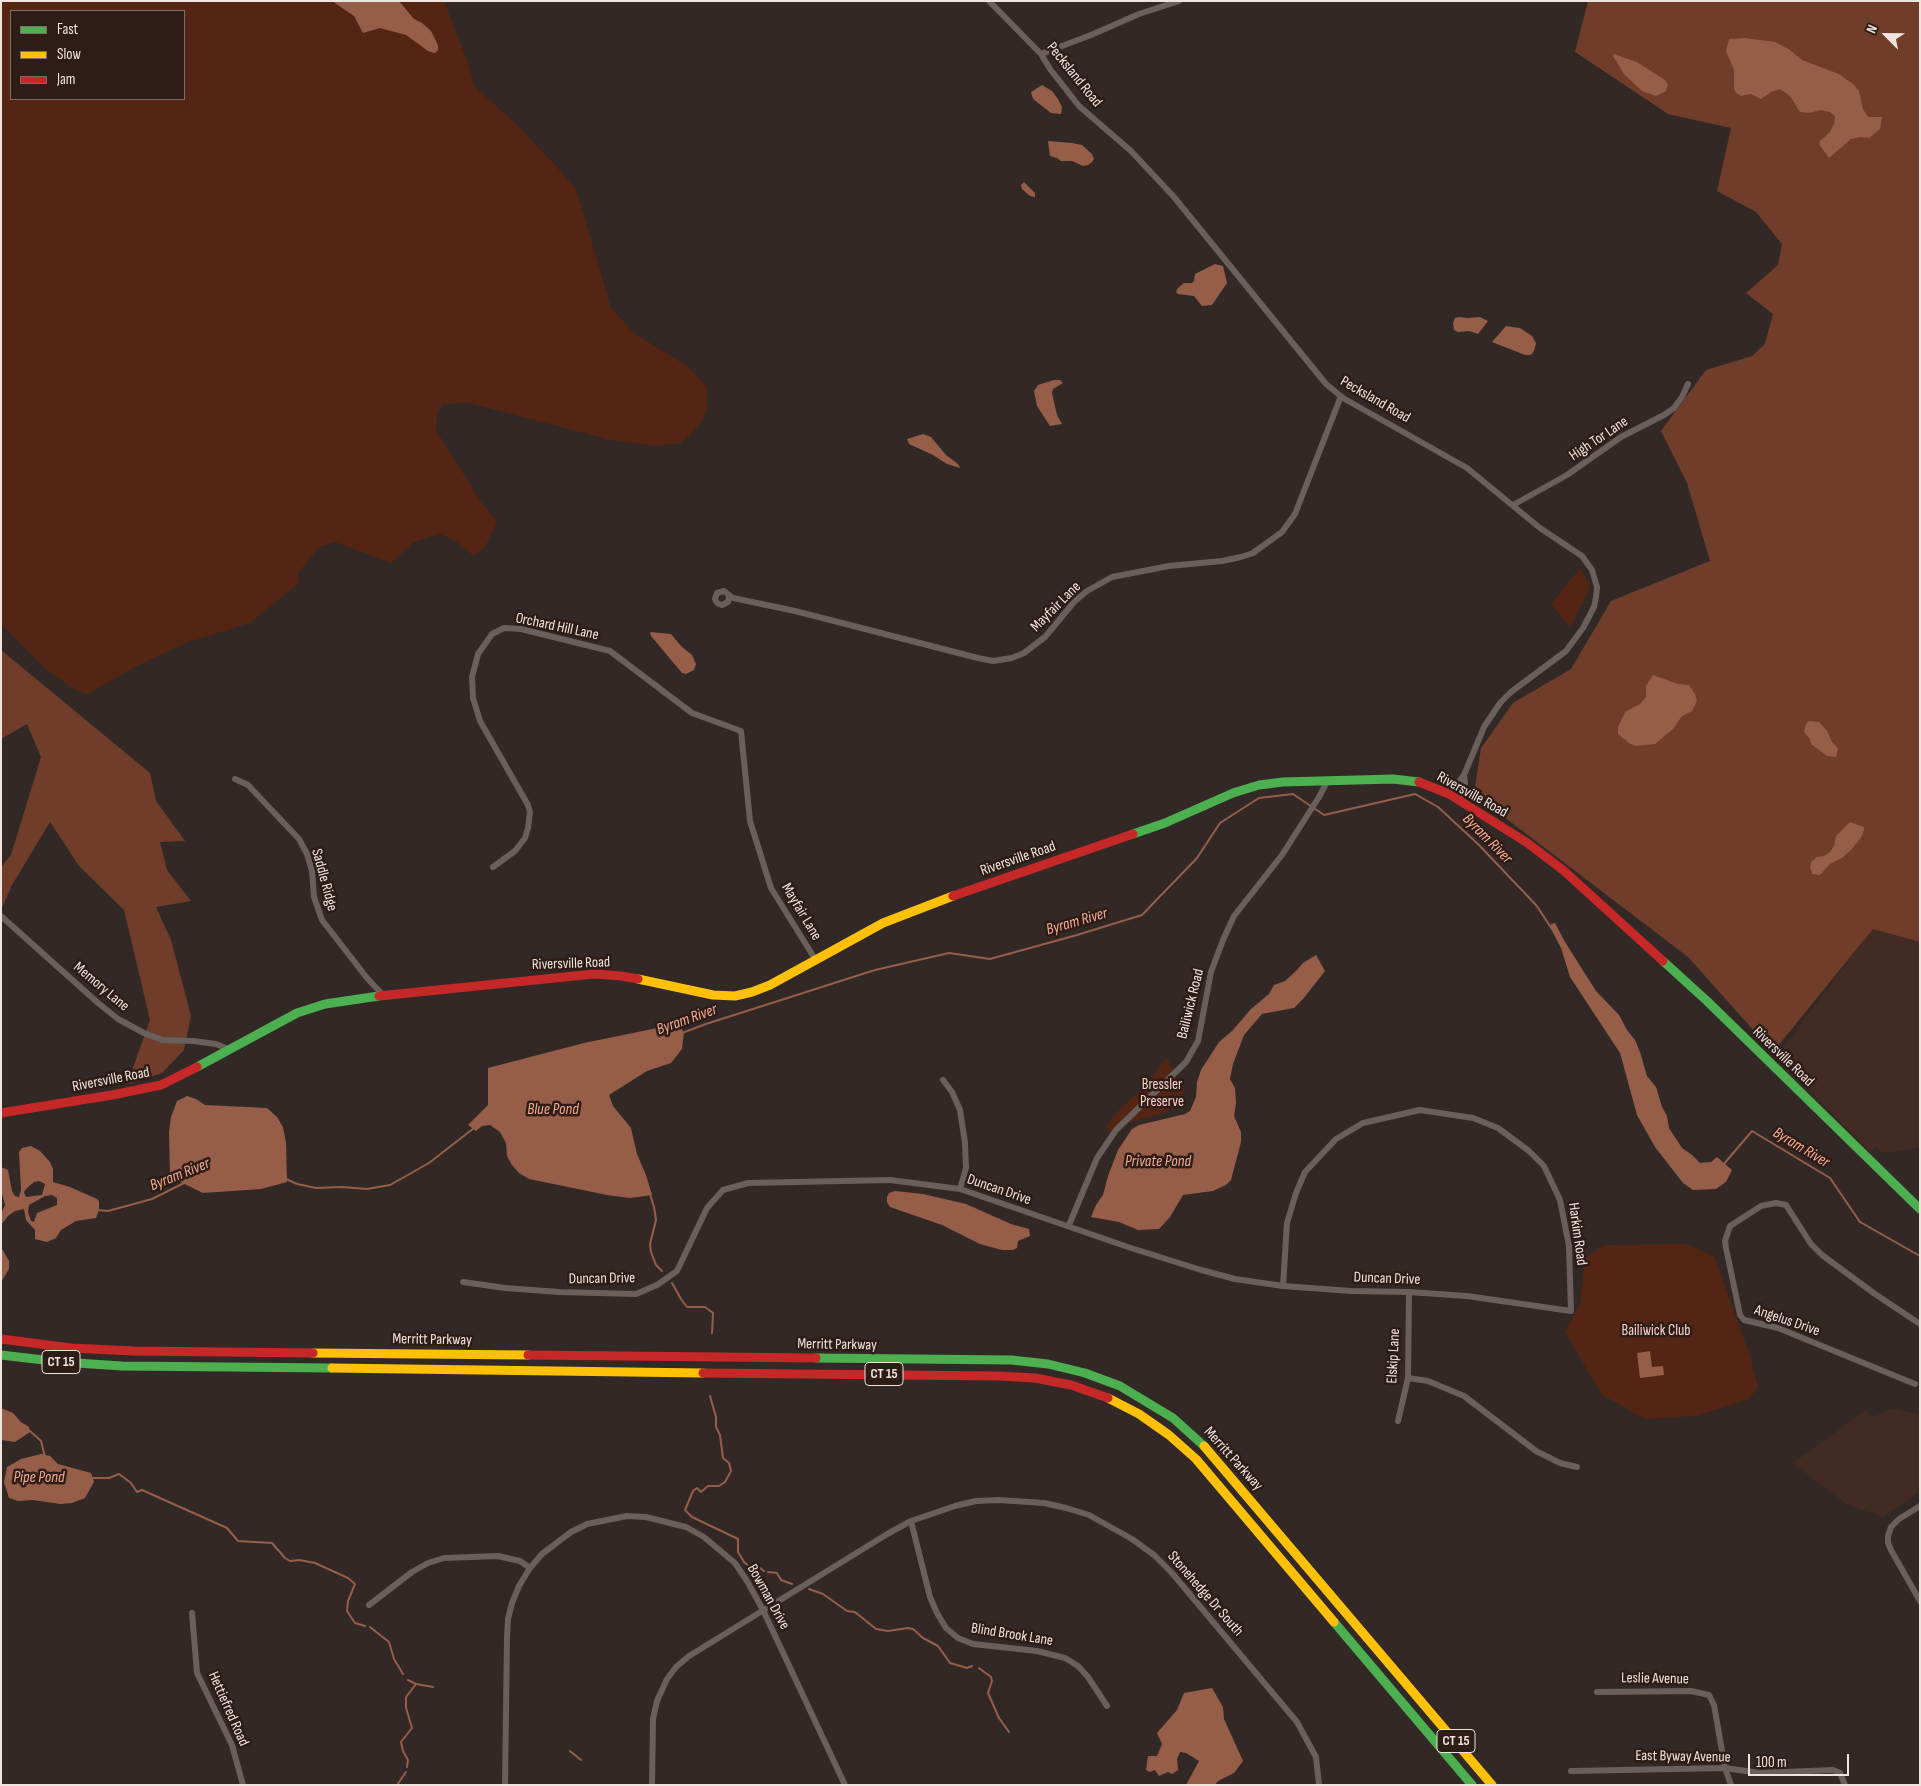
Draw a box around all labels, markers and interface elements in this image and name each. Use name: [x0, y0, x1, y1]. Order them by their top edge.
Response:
legend: [10, 10, 185, 100]
north arrow: [1861, 10, 1911, 60]
text: Fast: [57, 20, 78, 39]
text: N: [1862, 22, 1881, 36]
street label: Pecksland Road: [1042, 39, 1106, 111]
text: Slow: [57, 45, 81, 64]
text: Jam: [57, 70, 75, 89]
street label: Pecksland Road: [1337, 373, 1413, 427]
street label: High Tor Lane: [1566, 413, 1632, 465]
street label: Mayfair Lane: [1027, 578, 1085, 636]
street label: Orchard Hill Lane: [514, 609, 600, 645]
street label: Riversville Road: [1433, 768, 1511, 822]
water label: Byram River: [1458, 810, 1516, 868]
street label: Riversville Road: [978, 838, 1058, 880]
street label: Saddle Ridge: [307, 847, 341, 913]
street label: Mayfair Lane: [777, 880, 825, 944]
water label: Byram River: [1044, 904, 1110, 940]
street label: Riversville Road: [531, 954, 611, 974]
street label: Memory Lane: [69, 959, 133, 1015]
street label: Bailiwick Road: [1174, 967, 1208, 1041]
water label: Byram River: [654, 1000, 720, 1040]
street label: Riversville Road: [1749, 1023, 1817, 1091]
street label: Riversville Road: [71, 1064, 151, 1096]
park label: Bressler Preserve: [1140, 1076, 1184, 1111]
water label: Blue Pond: [527, 1100, 579, 1120]
water label: Byram River: [1769, 1124, 1833, 1172]
water label: Private Pond: [1125, 1152, 1191, 1172]
water label: Byram River: [147, 1154, 213, 1196]
street label: Duncan Drive: [965, 1171, 1033, 1209]
street label: Harkim Road: [1564, 1201, 1590, 1267]
street label: Duncan Drive: [569, 1269, 635, 1289]
street label: Duncan Drive: [1353, 1269, 1421, 1289]
street label: Angelus Drive: [1752, 1301, 1822, 1341]
park label: Bailiwick Club: [1621, 1322, 1691, 1340]
street label: Elskip Lane: [1384, 1328, 1404, 1384]
street label: Merritt Parkway: [392, 1330, 472, 1350]
street label: Merritt Parkway: [797, 1335, 877, 1355]
road number: CT 15: [42, 1350, 80, 1374]
road number: CT 15: [865, 1362, 903, 1386]
street label: Merritt Parkway: [1200, 1423, 1266, 1495]
water label: Pipe Pond: [13, 1468, 65, 1488]
street label: Stonehedge Dr South: [1163, 1548, 1247, 1640]
street label: Bowman Drive: [743, 1561, 793, 1633]
street label: Blind Brook Lane: [970, 1620, 1054, 1650]
street label: Hettiefred Road: [204, 1669, 252, 1749]
street label: Leslie Avenue: [1621, 1669, 1689, 1689]
road number: CT 15: [1437, 1730, 1475, 1752]
scale bar: [1751, 1744, 1852, 1776]
street label: East Byway Avenue: [1635, 1747, 1731, 1767]
text: 100 m: [1756, 1753, 1787, 1772]

